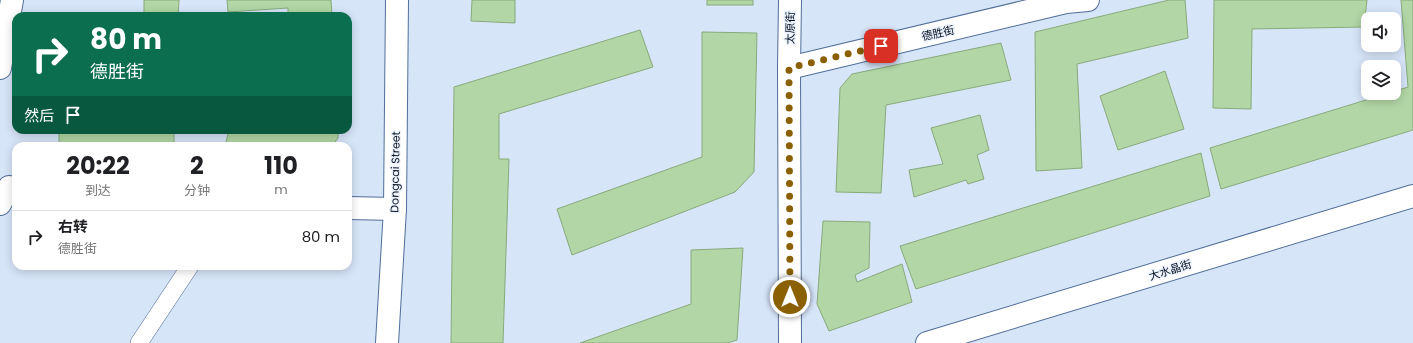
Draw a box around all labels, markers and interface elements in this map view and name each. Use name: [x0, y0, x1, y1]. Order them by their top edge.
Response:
street label: 太原街: [782, 11, 798, 45]
map controls: [1361, 12, 1401, 100]
button: sound: [1361, 12, 1401, 52]
text: 80 m: [90, 20, 162, 59]
street label: 德胜街: [920, 21, 956, 45]
icon: right: [24, 28, 76, 80]
pin: [864, 29, 898, 63]
icon: arrive: [870, 35, 892, 57]
text: 德胜街: [90, 59, 144, 84]
button: layers: [1361, 60, 1401, 100]
icon: arrive: [62, 104, 84, 126]
text: 然后: [24, 105, 54, 126]
street label: Dongcai Street: [386, 131, 404, 213]
text: 20:22: [66, 149, 130, 182]
text: 2: [190, 149, 204, 182]
text: 110: [264, 149, 298, 182]
text: m: [274, 180, 288, 199]
text: 到达: [85, 181, 111, 200]
text: 分钟: [184, 181, 210, 200]
text: 右转: [58, 216, 88, 237]
icon: right: [24, 226, 46, 248]
text: 80 m: [302, 226, 340, 247]
text: 德胜街: [58, 239, 97, 258]
street label: 大水晶街: [1147, 256, 1193, 284]
position arrow: [769, 276, 811, 318]

